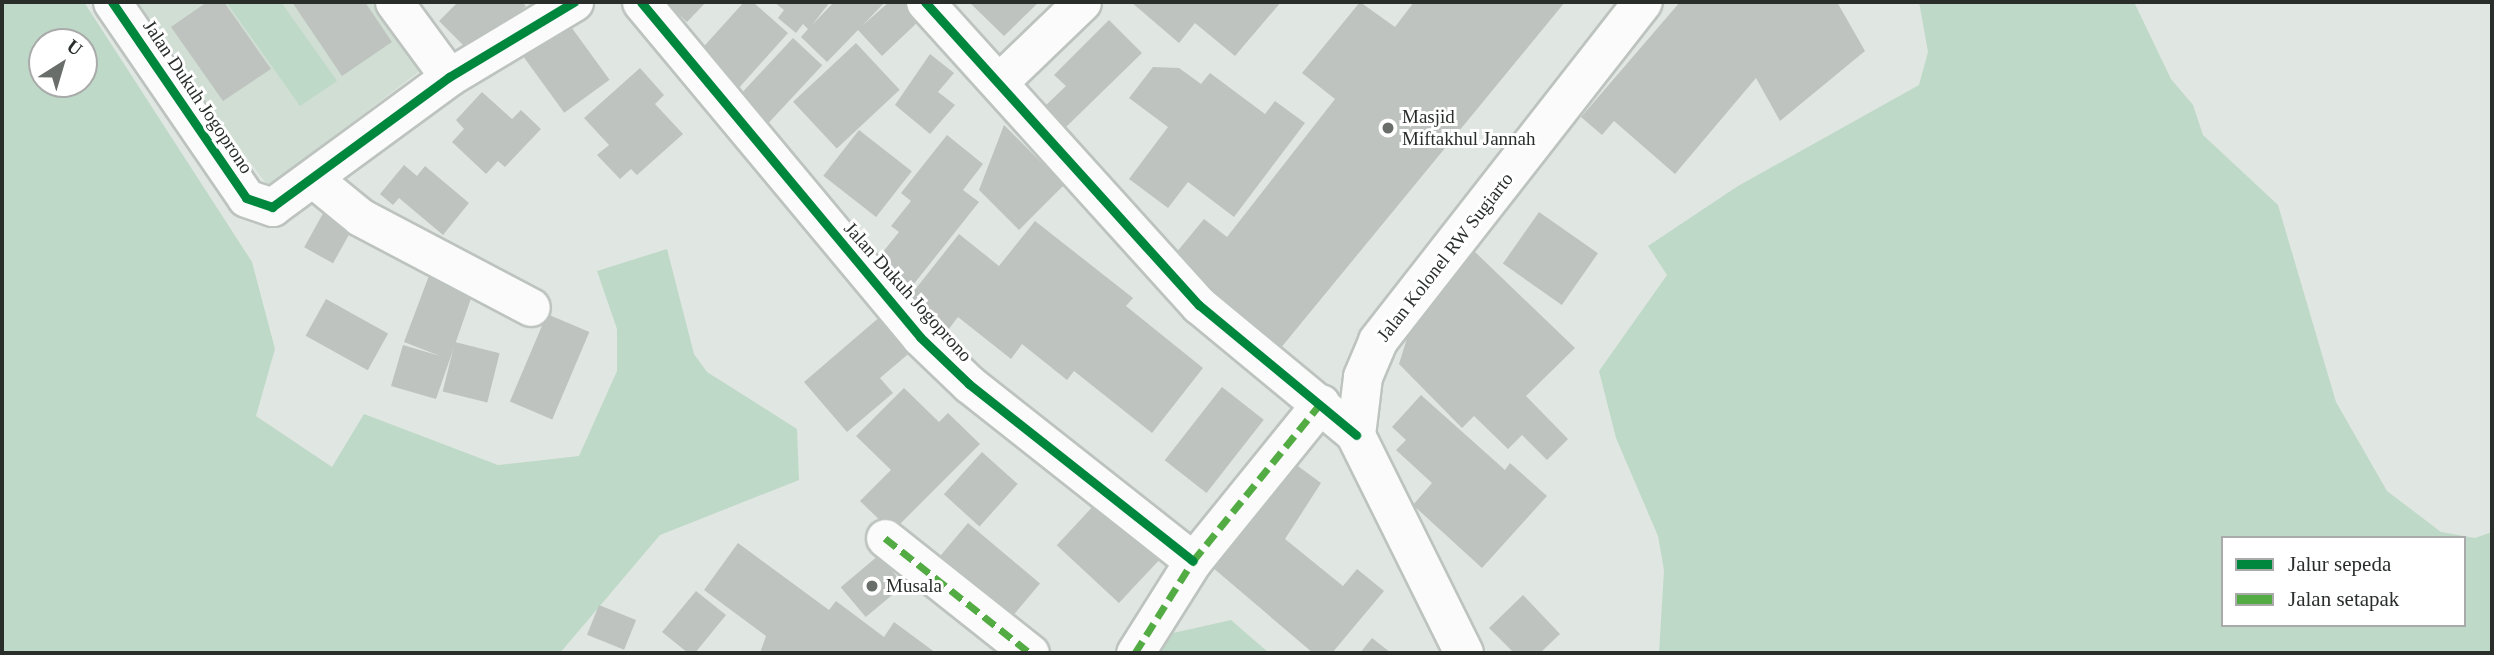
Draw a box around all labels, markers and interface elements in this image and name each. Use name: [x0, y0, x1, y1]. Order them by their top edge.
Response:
street label: Jalan Dukuh Jogoprono: [138, 16, 258, 178]
north arrow: [28, 28, 98, 98]
text: U: [63, 35, 87, 60]
place label: Masjid Miftakhul Jannah: [1402, 106, 1536, 150]
marker: Masjid Miftakhul Jannah: [1380, 120, 1396, 136]
street label: Jalan Kolonel RW Sugiarto: [1372, 168, 1518, 346]
street label: Jalan Dukuh Jogoprono: [839, 217, 977, 367]
legend: [2221, 536, 2466, 627]
text: Jalur sepeda: [2288, 552, 2391, 576]
place label: Musala: [886, 575, 942, 597]
marker: Musala: [864, 578, 880, 594]
text: Jalan setapak: [2288, 587, 2399, 611]

